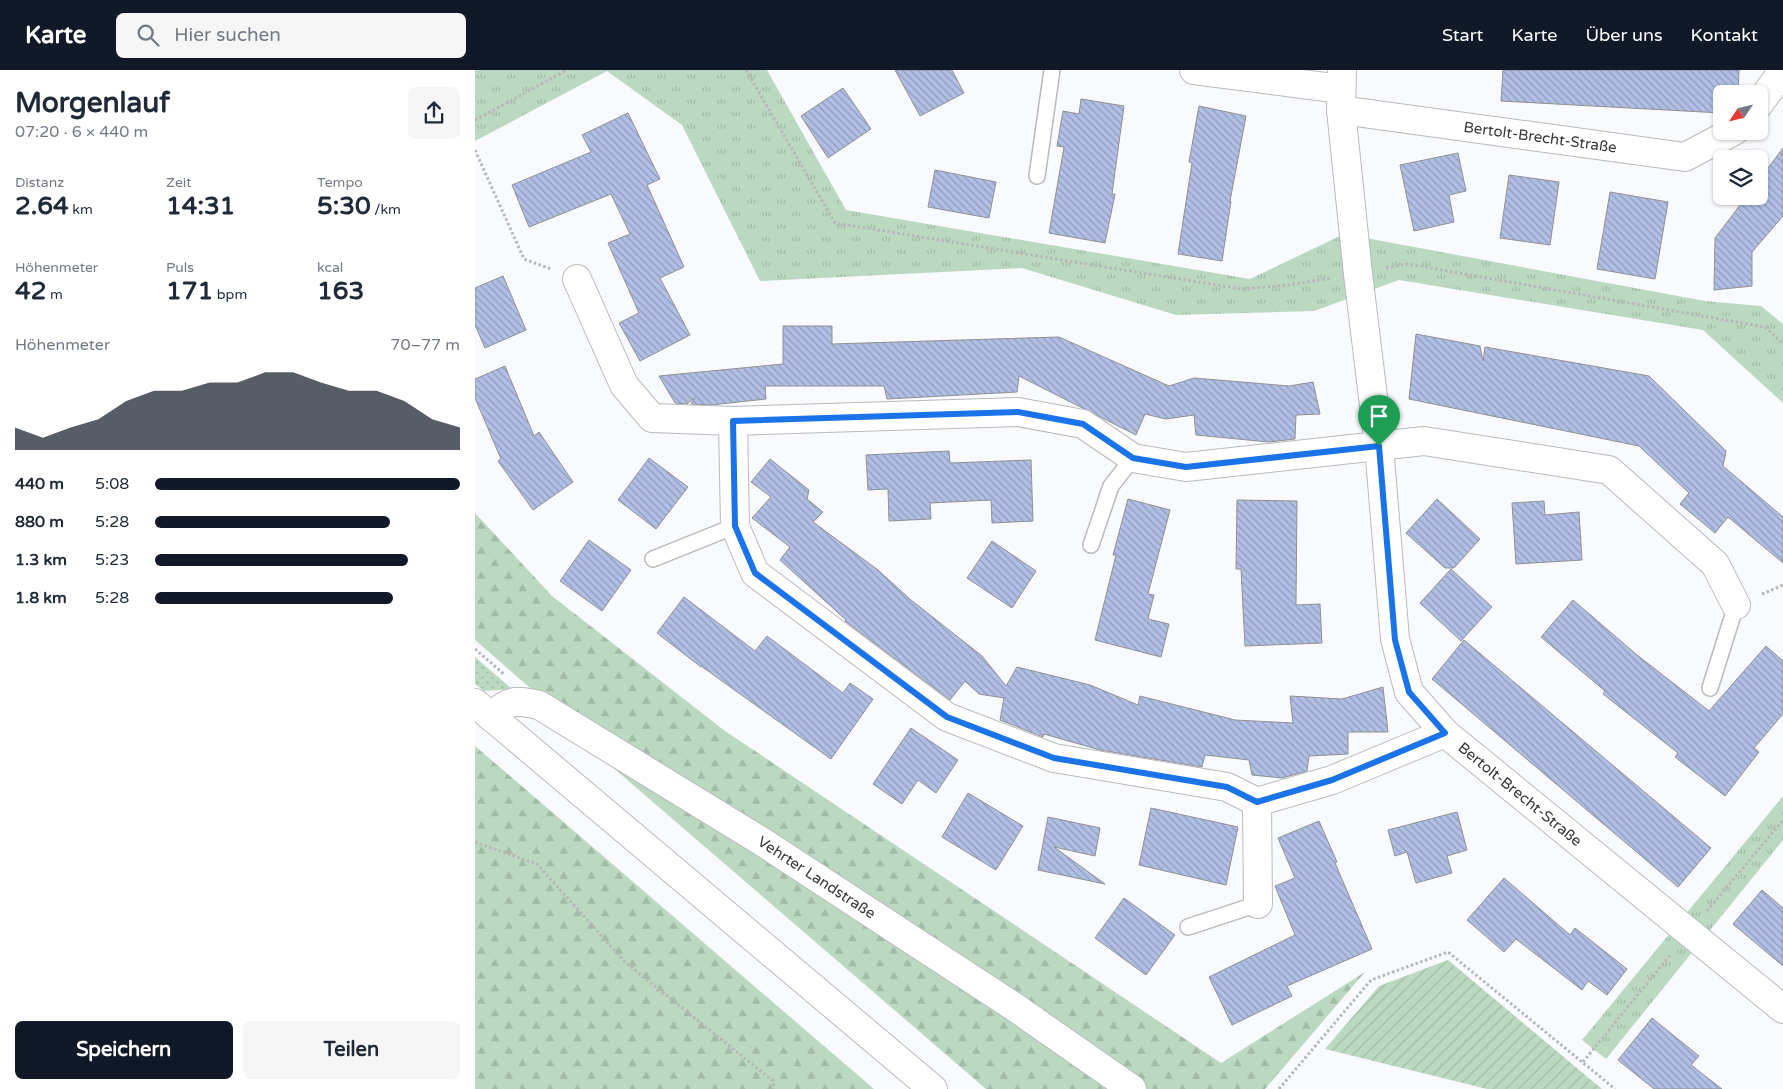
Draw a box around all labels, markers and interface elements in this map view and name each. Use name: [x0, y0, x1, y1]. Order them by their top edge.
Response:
search box: [116, 13, 466, 58]
text: Karte: [25, 21, 86, 50]
icon: search: [134, 21, 162, 49]
text: Hier suchen: [174, 24, 281, 46]
text: Start: [1442, 24, 1483, 46]
text: Karte: [1511, 24, 1557, 46]
text: Über uns: [1585, 24, 1663, 46]
text: Kontakt: [1691, 24, 1758, 46]
north arrow: [1713, 85, 1767, 140]
map controls: [1713, 85, 1768, 205]
text: Morgenlauf: [15, 86, 170, 120]
button: share: [408, 87, 460, 139]
street label: Bertolt-Brecht-Straße: [1462, 118, 1618, 157]
text: 07:20 · 6 × 440 m: [15, 122, 148, 142]
button: layers: [1713, 150, 1768, 205]
text: Distanz: [15, 174, 64, 191]
text: Zeit: [166, 174, 192, 191]
text: Tempo: [317, 174, 363, 191]
text: 2.64: [15, 191, 69, 221]
text: 14:31: [166, 191, 235, 221]
text: 5:30: [317, 191, 371, 221]
text: km: [69, 201, 93, 218]
text: /km: [371, 201, 401, 218]
text: Höhenmeter: [15, 259, 98, 276]
text: Puls: [166, 259, 194, 276]
text: kcal: [317, 259, 343, 276]
text: 42: [15, 276, 46, 306]
text: 171: [166, 276, 213, 306]
text: 163: [317, 276, 364, 306]
text: m: [46, 286, 63, 303]
text: bpm: [213, 286, 247, 303]
text: Höhenmeter: [15, 335, 110, 355]
text: 70–77 m: [390, 335, 460, 355]
pin: [1358, 395, 1400, 446]
icon: arrive: [1365, 402, 1393, 430]
text: 440 m: [15, 474, 64, 494]
text: 5:08: [95, 474, 129, 494]
text: 880 m: [15, 512, 64, 532]
text: 5:28: [95, 512, 129, 532]
text: 1.3 km: [15, 550, 67, 570]
text: 5:23: [95, 550, 129, 570]
text: 1.8 km: [15, 588, 67, 608]
text: 5:28: [95, 588, 129, 608]
street label: Bertolt-Brecht-Straße: [1455, 738, 1585, 850]
street label: Vehrter Landstraße: [754, 832, 879, 923]
button: Speichern: [15, 1021, 233, 1079]
button: Teilen: [243, 1021, 460, 1079]

